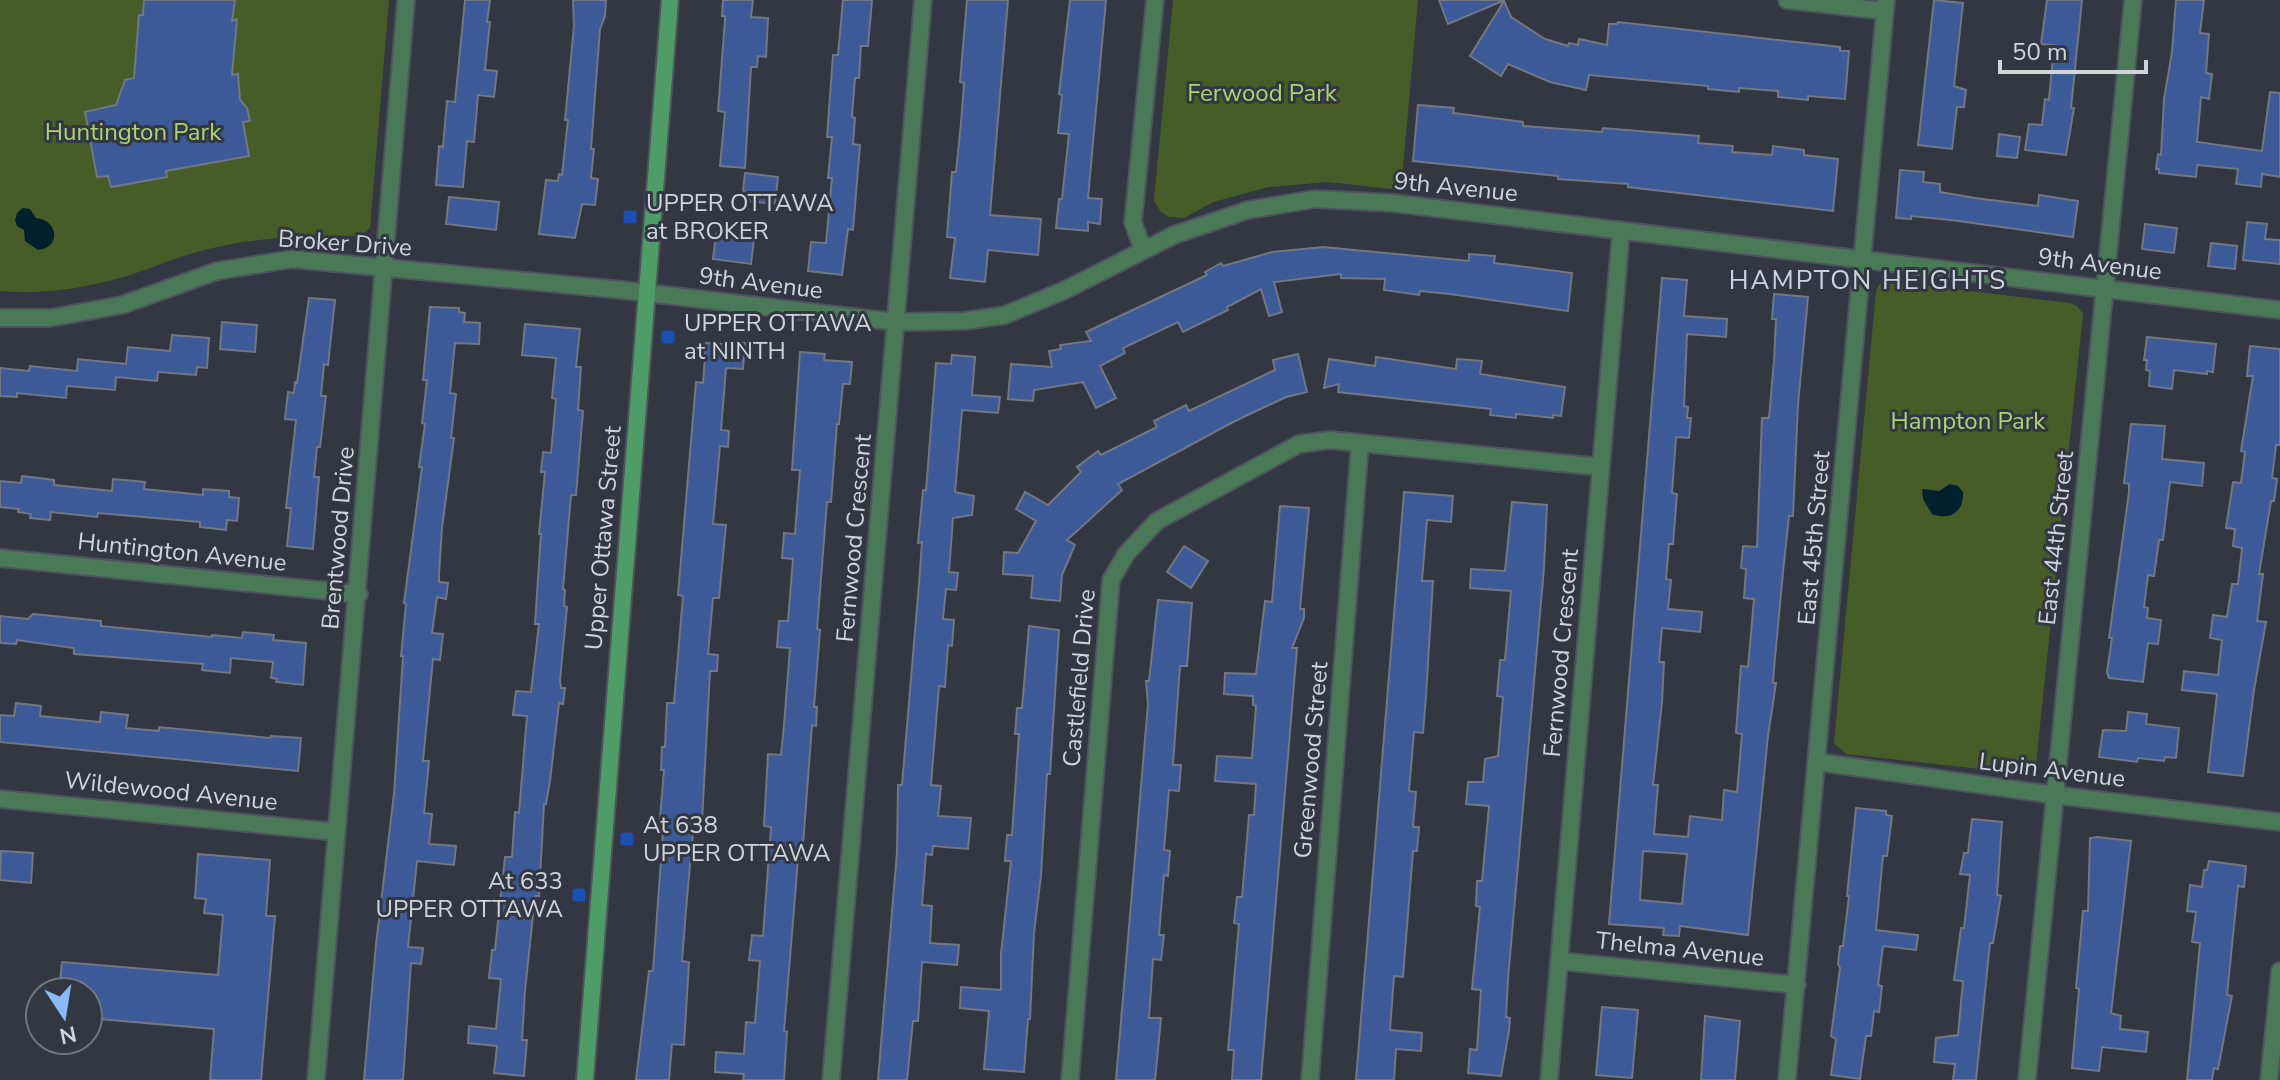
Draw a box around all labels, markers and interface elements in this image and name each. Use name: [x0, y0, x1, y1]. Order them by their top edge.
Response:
scale bar: [2000, 24, 2146, 74]
text: 50 m: [2012, 36, 2068, 68]
park label: Ferwood Park: [1187, 77, 1338, 109]
park label: Huntington Park: [45, 116, 222, 148]
street label: 9th Avenue: [1393, 165, 1519, 209]
place label: UPPER OTTAWA at BROKER: [646, 187, 834, 247]
marker: UPPER OTTAWA at BROKER: [621, 208, 639, 226]
street label: Broker Drive: [277, 222, 413, 264]
street label: 9th Avenue: [2036, 241, 2164, 287]
street label: 9th Avenue: [697, 260, 825, 306]
district label: HAMPTON HEIGHTS: [1729, 263, 2007, 298]
place label: UPPER OTTAWA at NINTH: [684, 307, 872, 367]
marker: UPPER OTTAWA at NINTH: [659, 328, 677, 346]
park label: Hampton Park: [1891, 405, 2046, 437]
street label: Upper Ottawa Street: [577, 424, 629, 651]
street label: Fernwood Crescent: [829, 432, 879, 643]
street label: Brentwood Drive: [314, 445, 362, 631]
street label: East 45th Street: [1790, 449, 1838, 627]
street label: East 44th Street: [2031, 449, 2081, 627]
street label: Huntington Avenue: [76, 525, 288, 579]
street label: Fernwood Crescent: [1536, 547, 1586, 758]
street label: Castlefield Drive: [1055, 588, 1103, 768]
street label: Greenwood Street: [1286, 660, 1336, 860]
street label: Lupin Avenue: [1977, 745, 2127, 795]
street label: Wildewood Avenue: [63, 764, 279, 818]
place label: At 638 UPPER OTTAWA: [643, 809, 831, 869]
marker: At 638 UPPER OTTAWA: [618, 830, 636, 848]
place label: At 633 UPPER OTTAWA: [375, 865, 563, 925]
marker: At 633 UPPER OTTAWA: [570, 886, 588, 904]
street label: Thelma Avenue: [1594, 924, 1766, 974]
north arrow: [24, 976, 104, 1056]
text: N: [57, 1018, 79, 1051]

